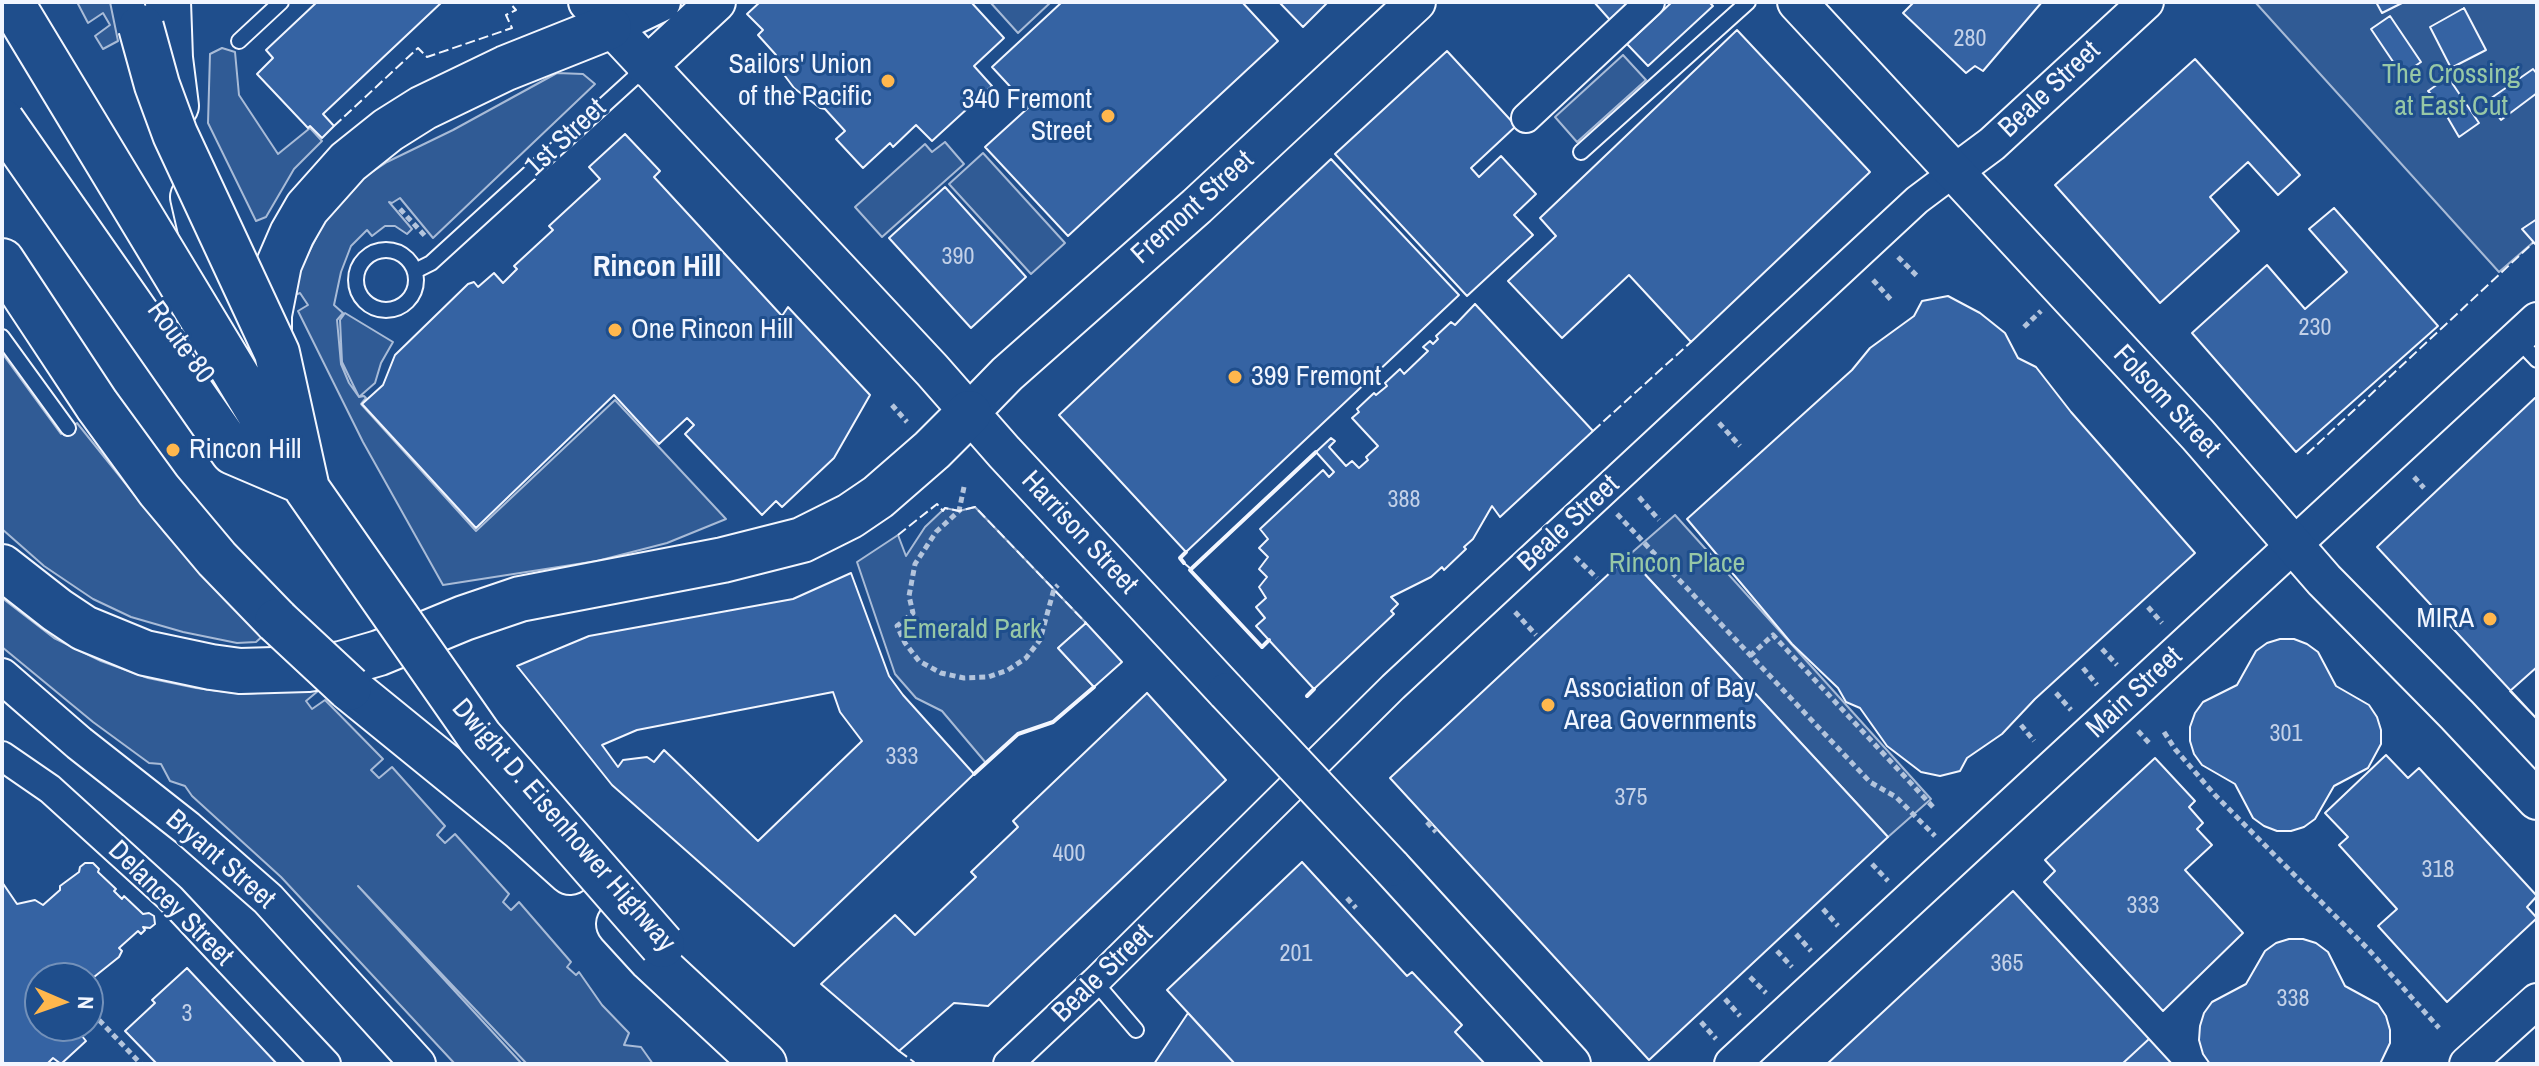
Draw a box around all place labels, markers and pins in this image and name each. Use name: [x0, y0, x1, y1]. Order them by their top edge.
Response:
place label: Sailors' Union of the Pacific: [729, 48, 872, 114]
marker: Sailors' Union of the Pacific: [879, 72, 897, 90]
place label: 340 Fremont Street: [962, 83, 1092, 149]
marker: 340 Fremont Street: [1099, 107, 1117, 125]
place label: One Rincon Hill: [631, 313, 793, 347]
marker: One Rincon Hill: [606, 321, 624, 339]
place label: 399 Fremont: [1251, 360, 1381, 394]
marker: 399 Fremont: [1226, 368, 1244, 386]
place label: Rincon Hill: [189, 433, 301, 467]
marker: Rincon Hill: [164, 441, 182, 459]
place label: MIRA: [2417, 602, 2474, 636]
marker: MIRA: [2481, 610, 2499, 628]
place label: Association of Bay Area Governments: [1564, 672, 1757, 738]
marker: Association of Bay Area Governments: [1539, 696, 1557, 714]

